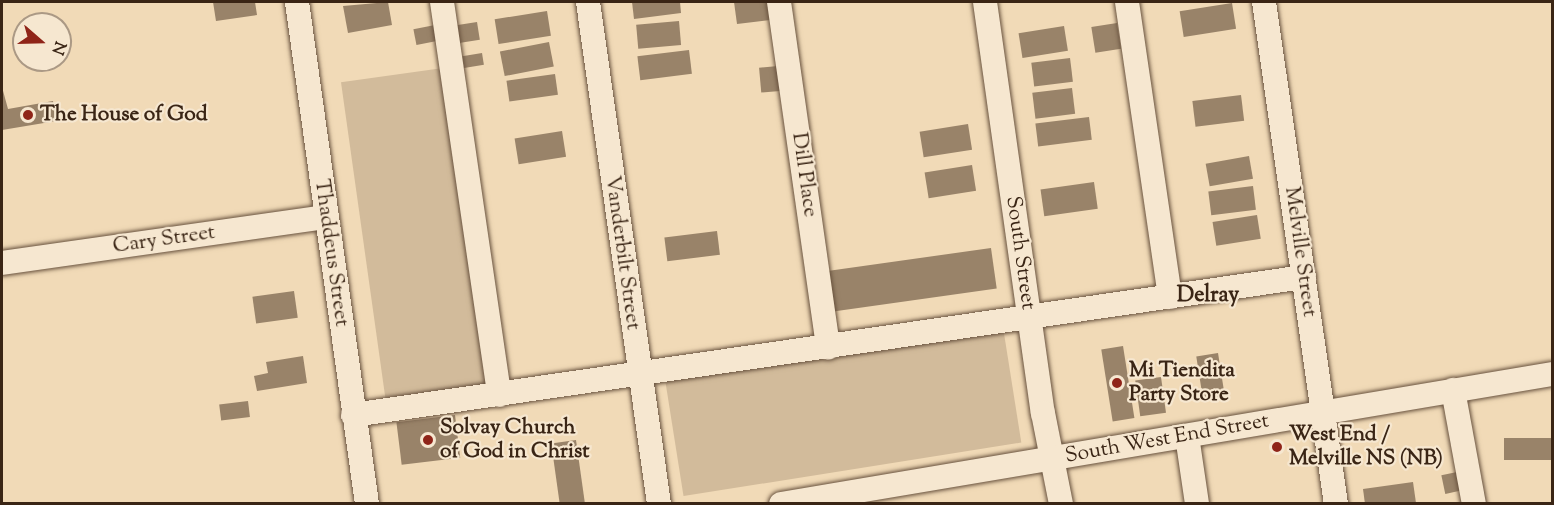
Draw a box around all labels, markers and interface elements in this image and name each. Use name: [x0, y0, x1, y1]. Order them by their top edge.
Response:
north arrow: [12, 12, 72, 72]
text: N: [45, 38, 70, 58]
place label: The House of God: [40, 102, 208, 128]
marker: The House of God: [21, 108, 35, 122]
street label: Dill Place: [786, 131, 822, 219]
street label: Vanderbilt Street: [599, 174, 645, 332]
street label: Thaddeus Street: [308, 178, 354, 328]
street label: Melville Street: [1278, 185, 1322, 319]
street label: South Street: [1000, 195, 1040, 311]
street label: Cary Street: [111, 220, 217, 260]
district label: Delray: [1177, 284, 1239, 310]
place label: Mi Tiendita Party Store: [1129, 358, 1235, 408]
marker: Mi Tiendita Party Store: [1110, 376, 1124, 390]
street label: South West End Street: [1063, 409, 1271, 469]
place label: Solvay Church of God in Christ: [440, 415, 589, 465]
place label: West End / Melville NS (NB): [1289, 422, 1443, 472]
marker: Solvay Church of God in Christ: [421, 433, 435, 447]
marker: West End / Melville NS (NB): [1270, 440, 1284, 454]

